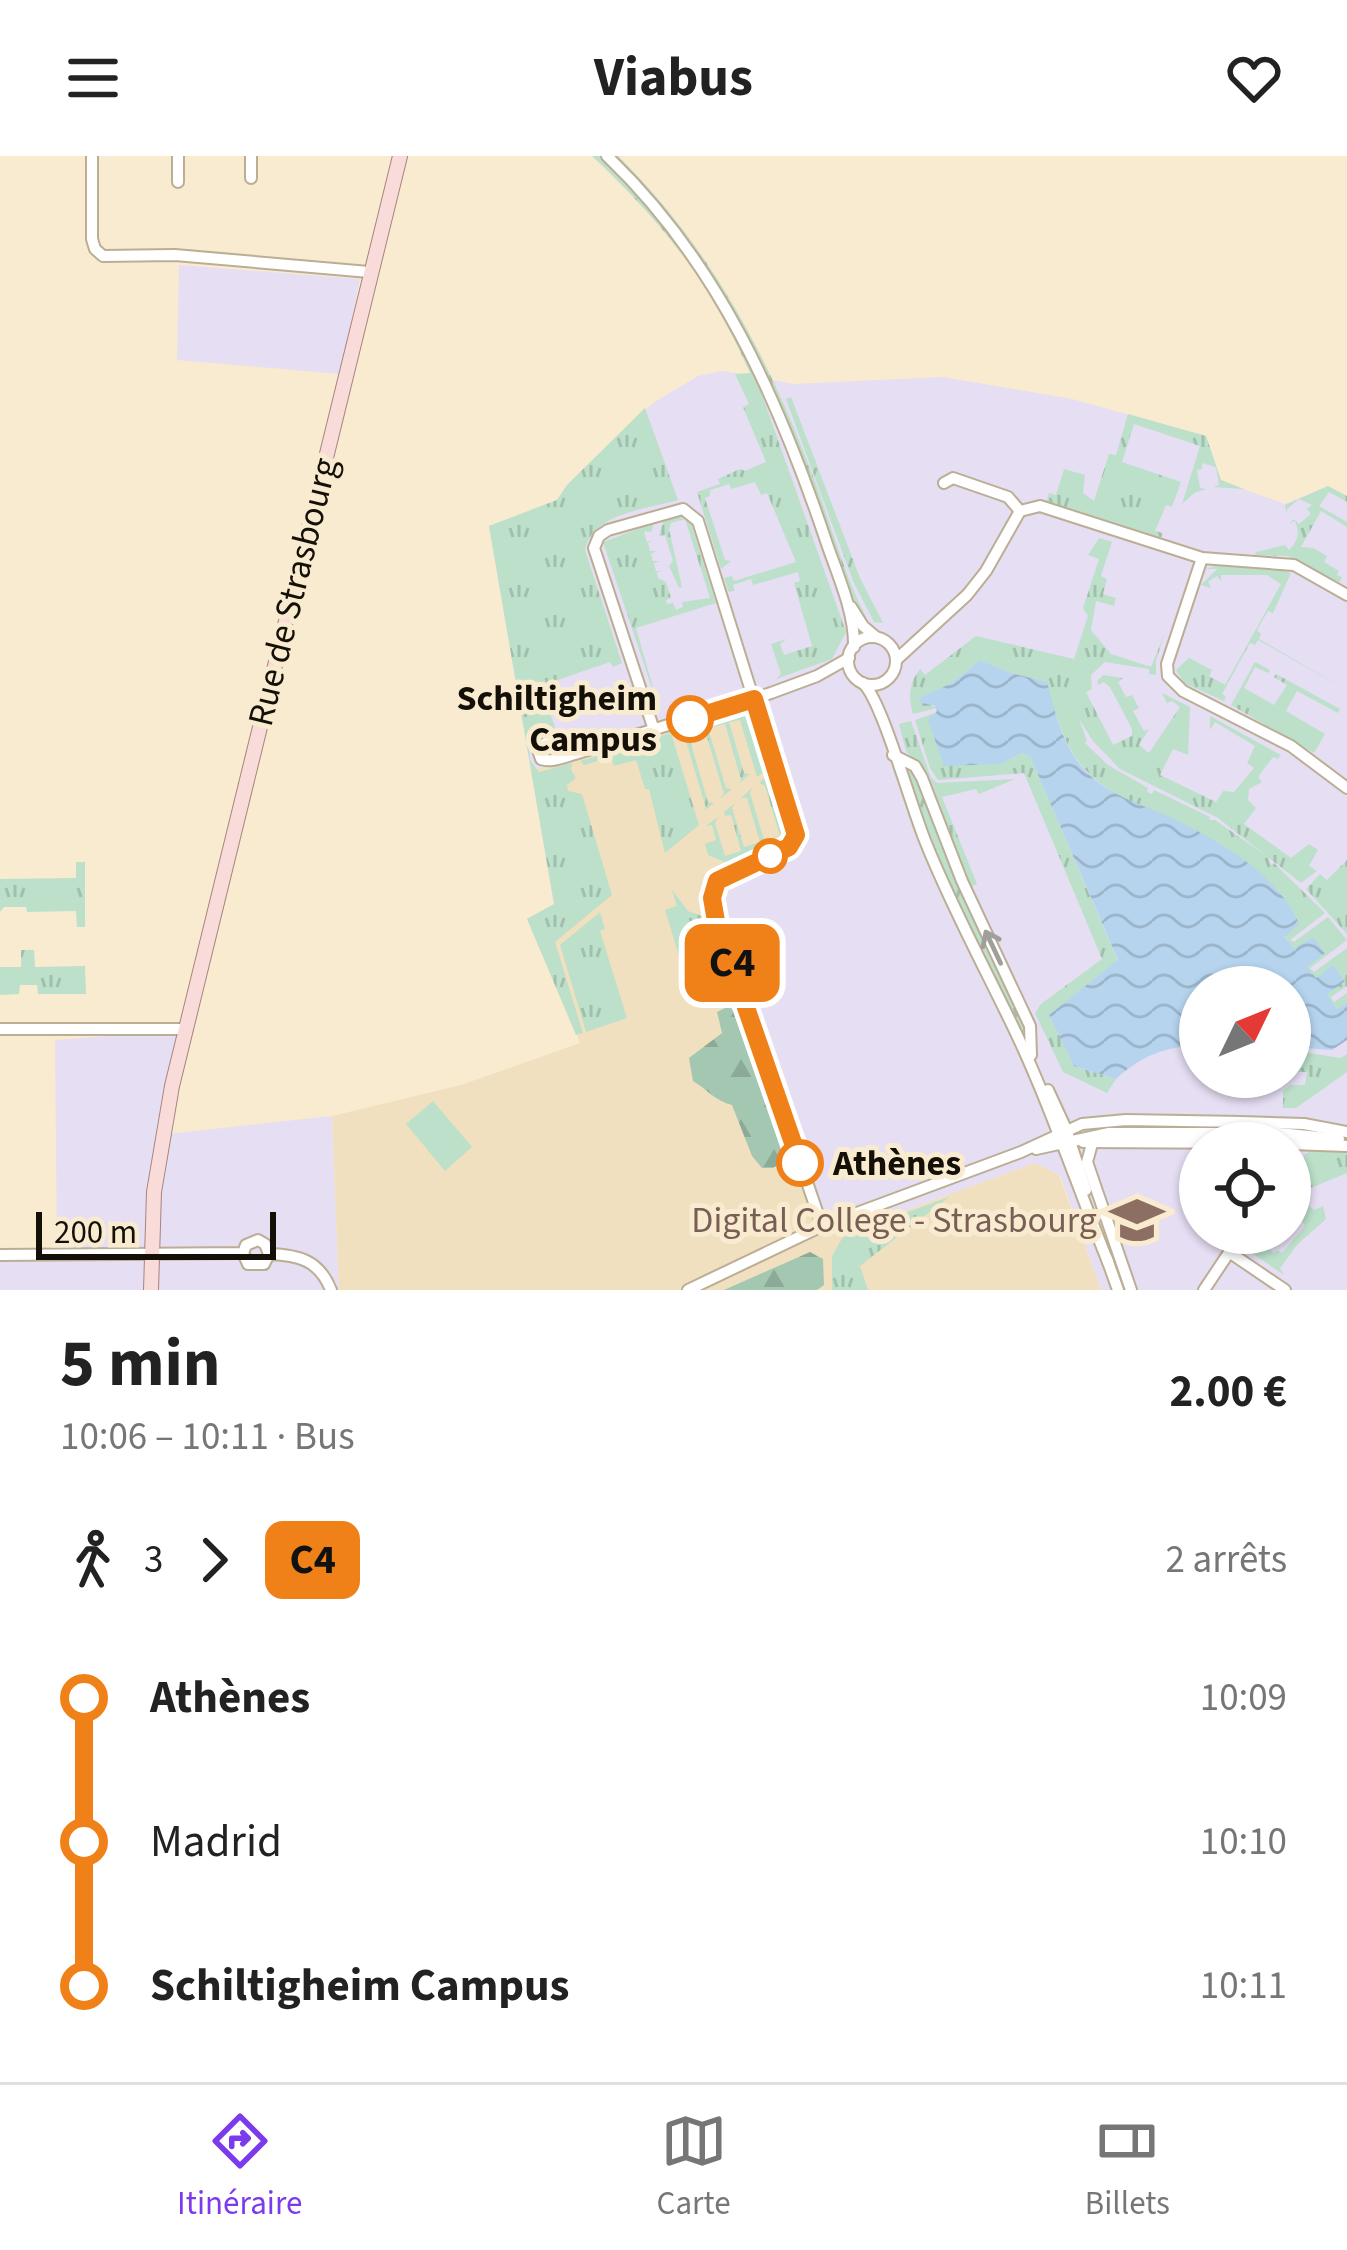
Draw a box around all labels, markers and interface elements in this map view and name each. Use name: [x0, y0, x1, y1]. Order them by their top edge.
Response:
text: Viabus: [594, 40, 753, 117]
icon: menu: [60, 45, 126, 111]
icon: heart: [1221, 45, 1287, 111]
street label: Rue de Strasbourg: [235, 452, 351, 732]
place label: Schiltigheim Campus: [456, 673, 657, 765]
marker: Schiltigheim Campus: [668, 697, 712, 741]
unlabelled marker: [754, 840, 786, 872]
line badge: C4: [678, 924, 786, 1002]
one-way arrow: [981, 930, 1003, 966]
text: C4: [709, 933, 755, 993]
north arrow: [1179, 966, 1311, 1098]
map controls: [1179, 966, 1311, 1254]
button: locate: [1179, 1122, 1311, 1254]
place label: Athènes: [832, 1138, 961, 1189]
marker: Athènes: [778, 1141, 822, 1185]
school or university icon: Digital College - Strasbourg: [1108, 1191, 1166, 1249]
place label: Digital College - Strasbourg: [691, 1195, 1097, 1246]
scale bar: [36, 1206, 276, 1259]
text: 200 m: [54, 1209, 137, 1256]
text: 5 min: [60, 1317, 221, 1411]
text: 2.00 €: [1169, 1360, 1287, 1424]
text: 10:06 – 10:11 · Bus: [60, 1409, 355, 1465]
icon: walk: [60, 1527, 126, 1593]
icon: forward: [181, 1527, 247, 1593]
text: C4: [289, 1530, 336, 1590]
text: 3: [144, 1532, 163, 1588]
text: 2 arrêts: [1165, 1532, 1287, 1588]
text: Athènes: [150, 1666, 310, 1730]
text: 10:09: [1200, 1670, 1287, 1726]
text: Madrid: [150, 1810, 282, 1874]
text: 10:10: [1200, 1814, 1287, 1870]
text: Schiltigheim Campus: [150, 1954, 570, 2018]
text: 10:11: [1200, 1958, 1287, 2014]
tab: Itinéraire: [177, 2108, 302, 2227]
tab: Carte: [657, 2108, 731, 2227]
tab: Billets: [1085, 2108, 1170, 2227]

